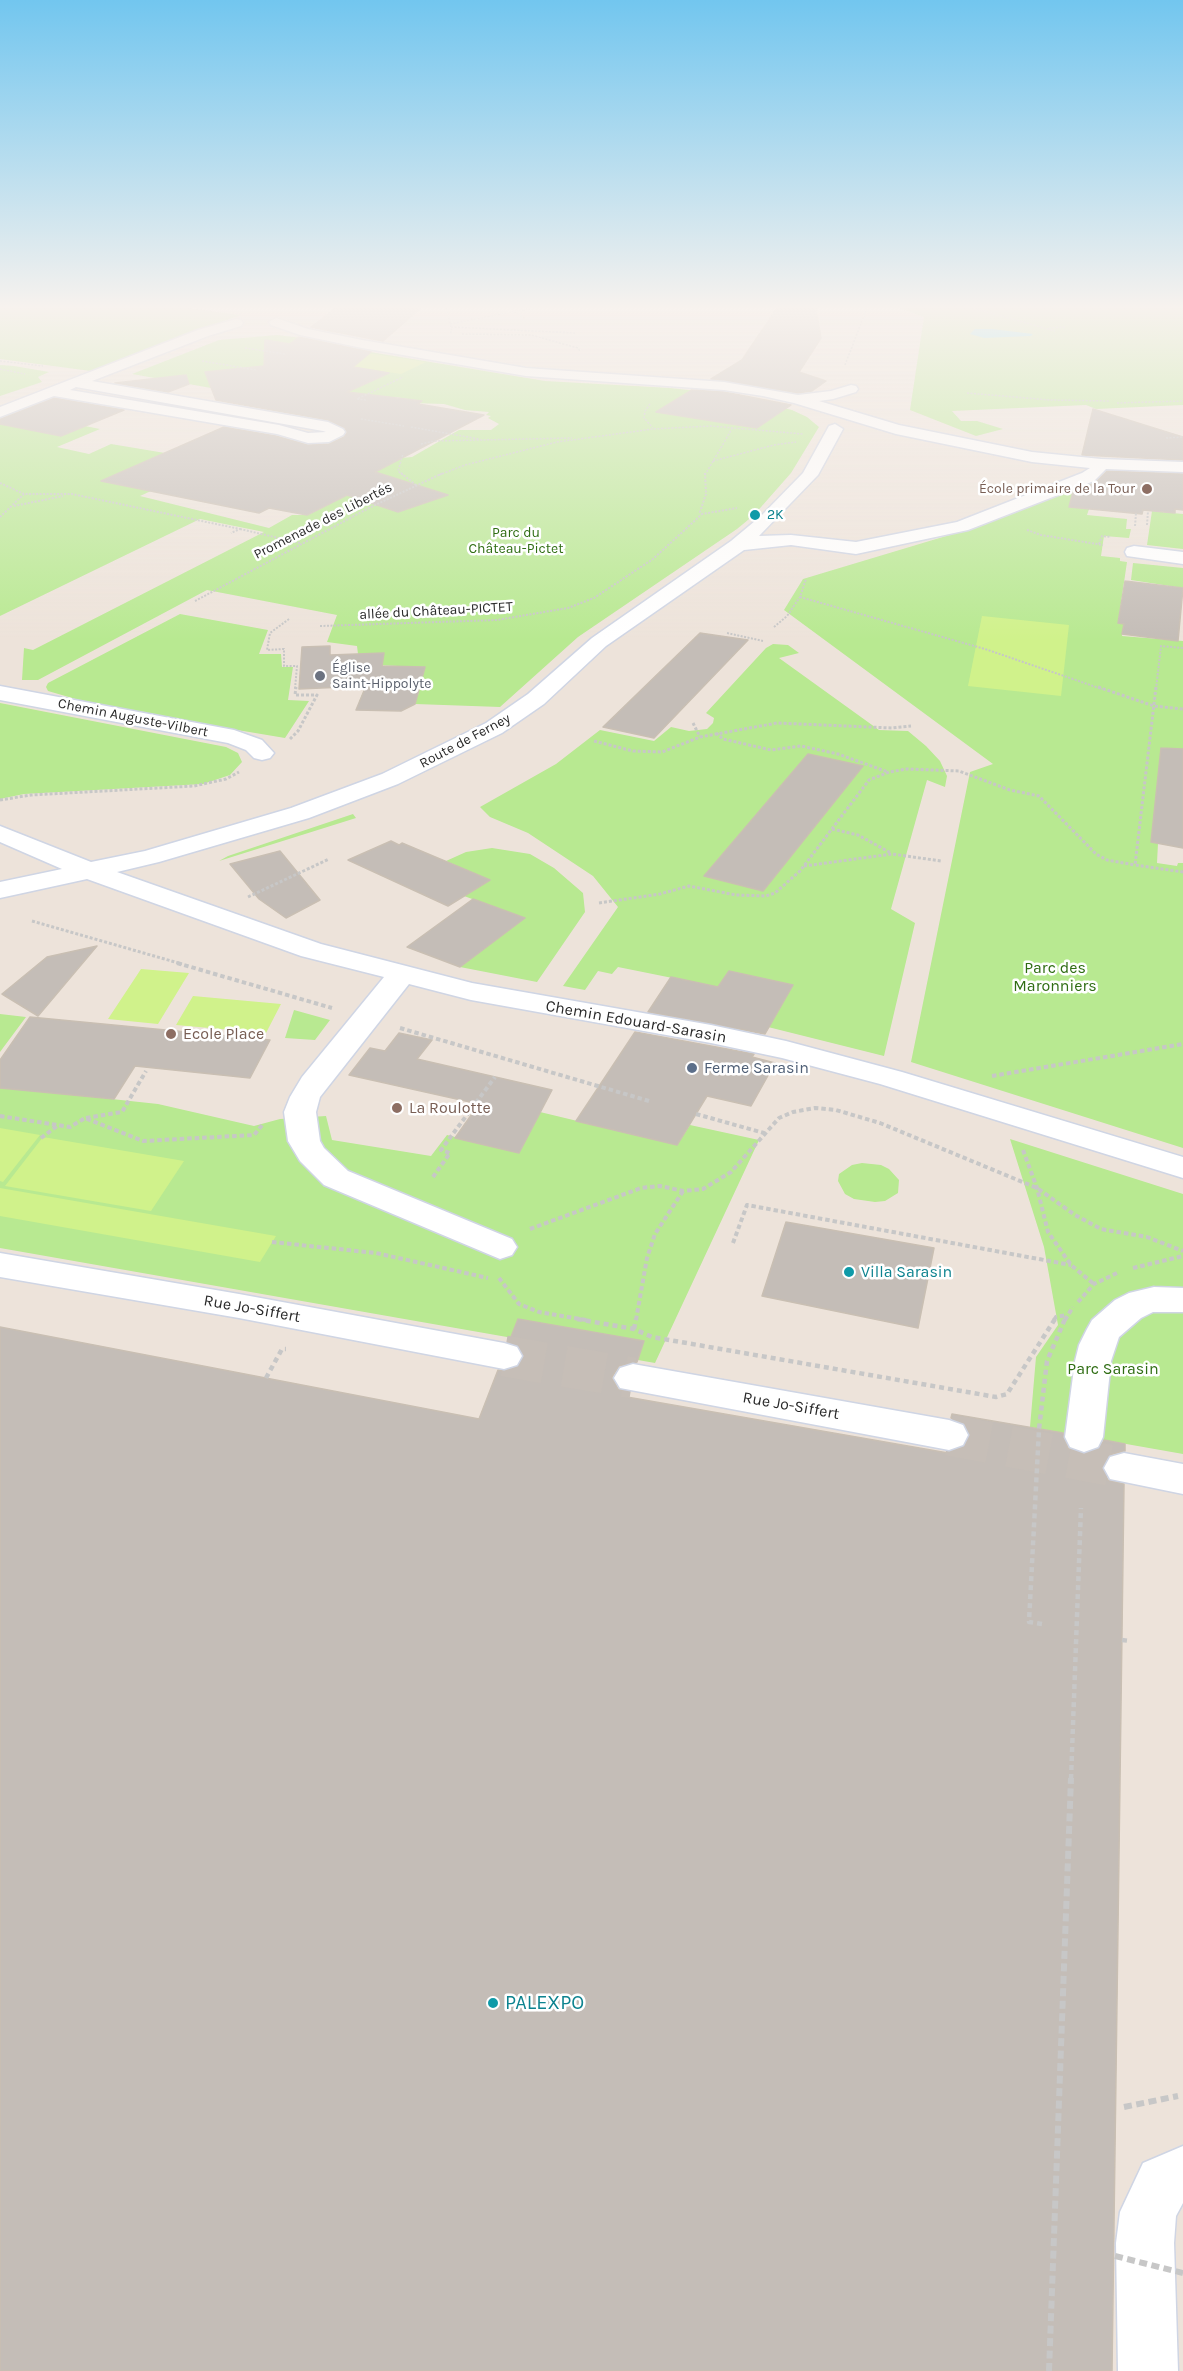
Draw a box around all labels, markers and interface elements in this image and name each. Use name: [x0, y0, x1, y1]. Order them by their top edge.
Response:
street label: Promenade des Libertés: [251, 479, 395, 563]
place label: École primaire de la Tour: [979, 481, 1135, 497]
marker: École primaire de la Tour: [1140, 482, 1154, 496]
place label: 2K: [767, 507, 784, 523]
marker: 2K: [748, 508, 762, 522]
park label: Parc du Château-Pictet: [468, 525, 564, 558]
street label: allée du Château-PICTET: [359, 599, 513, 623]
place label: Église Saint-Hippolyte: [332, 660, 431, 692]
marker: Église Saint-Hippolyte: [313, 669, 327, 683]
street label: Chemin Auguste-Vilbert: [56, 695, 210, 741]
street label: Route de Ferney: [417, 710, 513, 772]
park label: Parc des Maronniers: [1013, 958, 1097, 996]
street label: Chemin Edouard-Sarasin: [544, 997, 728, 1047]
place label: Ecole Place: [183, 1024, 264, 1044]
marker: Ecole Place: [164, 1027, 178, 1041]
place label: Ferme Sarasin: [704, 1058, 809, 1078]
marker: Ferme Sarasin: [685, 1061, 699, 1075]
place label: La Roulotte: [409, 1098, 491, 1118]
marker: La Roulotte: [390, 1101, 404, 1115]
place label: Villa Sarasin: [861, 1262, 952, 1282]
marker: Villa Sarasin: [842, 1265, 856, 1279]
street label: Rue Jo-Siffert: [202, 1291, 302, 1327]
park label: Parc Sarasin: [1067, 1359, 1159, 1379]
street label: Rue Jo-Siffert: [741, 1388, 841, 1424]
place label: PALEXPO: [505, 1991, 584, 2015]
marker: PALEXPO: [486, 1996, 500, 2010]

